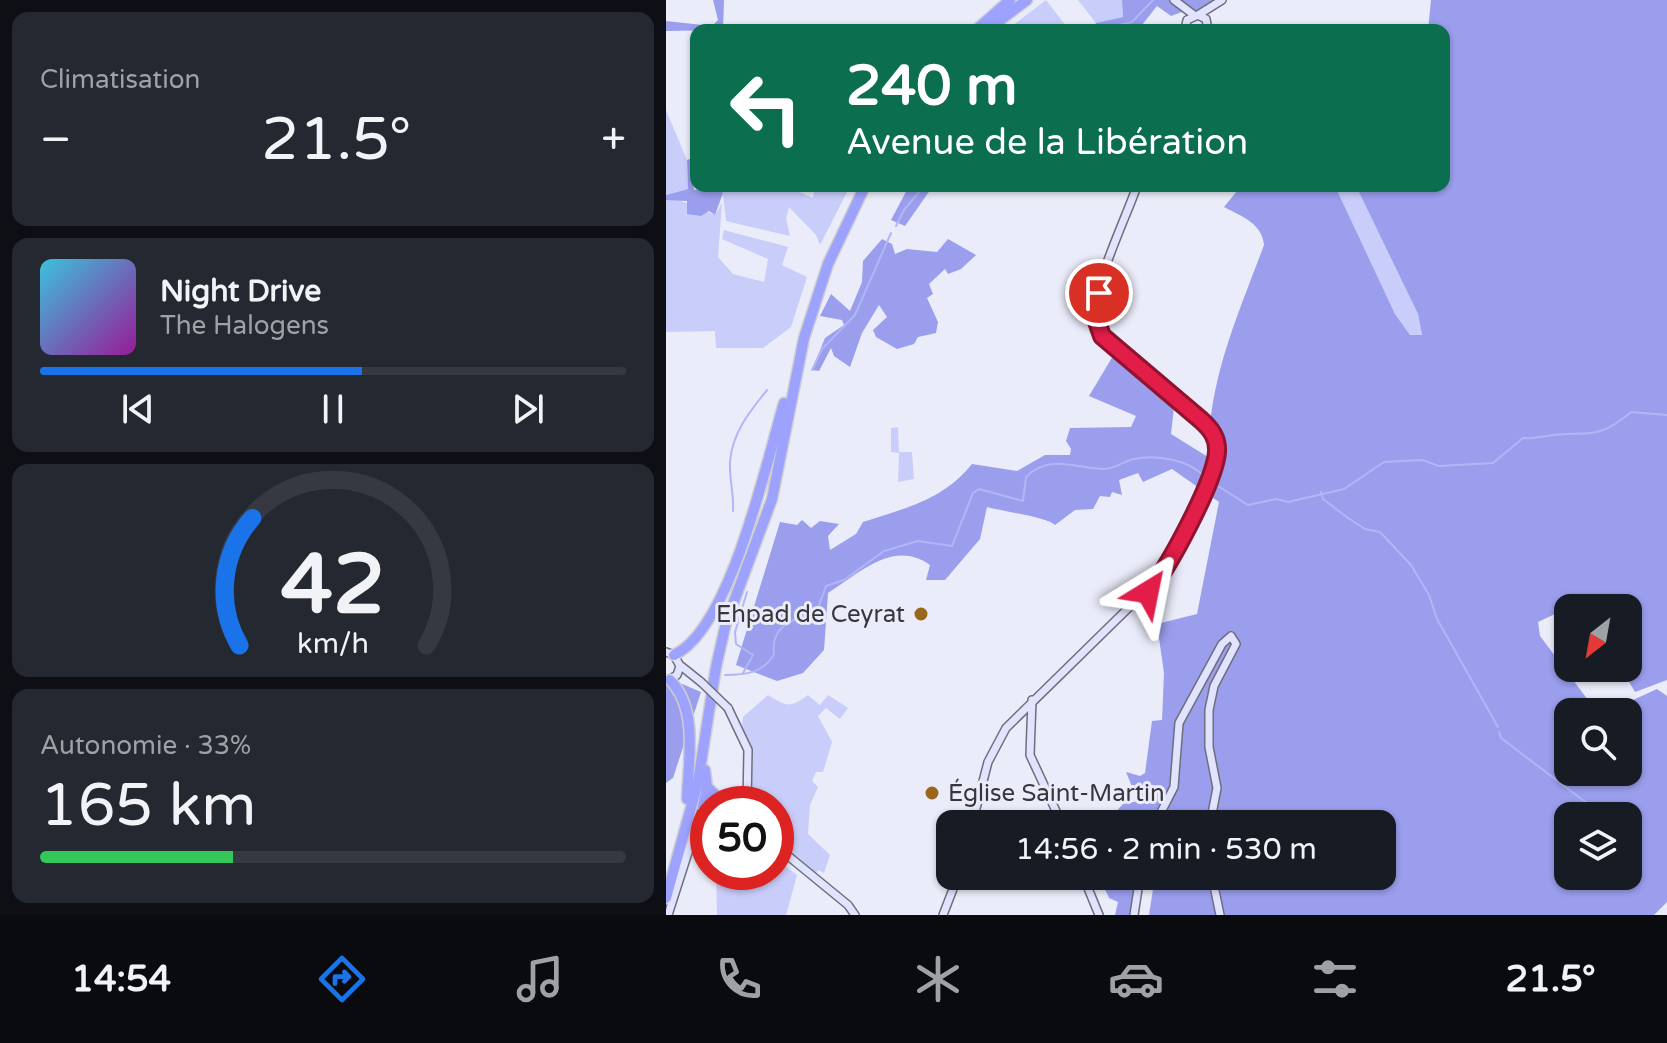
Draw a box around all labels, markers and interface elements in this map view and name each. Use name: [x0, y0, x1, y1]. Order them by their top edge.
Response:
text: 240 m: [846, 53, 1017, 120]
icon: left: [714, 56, 818, 160]
text: Climatisation: [40, 64, 200, 95]
text: 21.5°: [261, 104, 411, 176]
text: −: [40, 114, 71, 167]
text: +: [601, 114, 626, 167]
text: Avenue de la Libération: [846, 121, 1248, 164]
pin: [1065, 259, 1133, 327]
icon: arrive: [1077, 271, 1121, 315]
text: Night Drive: [160, 273, 321, 310]
text: The Halogens: [160, 310, 329, 341]
icon: previous: [116, 387, 160, 431]
icon: pause: [311, 387, 355, 431]
icon: next: [506, 387, 550, 431]
text: 42: [281, 536, 385, 636]
position arrow: [1106, 550, 1190, 634]
north arrow: [1554, 594, 1642, 682]
map controls: [1554, 594, 1642, 890]
place label: Ehpad de Ceyrat: [716, 600, 905, 629]
marker: Ehpad de Ceyrat: [912, 605, 930, 623]
text: km/h: [297, 628, 369, 662]
button: search: [1554, 698, 1642, 786]
text: Autonomie · 33%: [40, 730, 251, 761]
text: 165 km: [40, 770, 256, 842]
place label: Église Saint-Martin: [948, 778, 1165, 808]
marker: Église Saint-Martin: [923, 784, 941, 802]
speed limit sign: 50: [690, 786, 794, 890]
button: layers: [1554, 802, 1642, 890]
text: 14:56 · 2 min · 530 m: [1015, 831, 1317, 868]
icon: directions: [314, 951, 370, 1007]
icon: music: [512, 951, 568, 1007]
icon: phone: [711, 951, 767, 1007]
icon: climate: [910, 951, 966, 1007]
icon: car: [1108, 951, 1164, 1007]
icon: filters: [1307, 951, 1363, 1007]
text: 14:54: [71, 958, 171, 1001]
text: 21.5°: [1506, 958, 1596, 1001]

